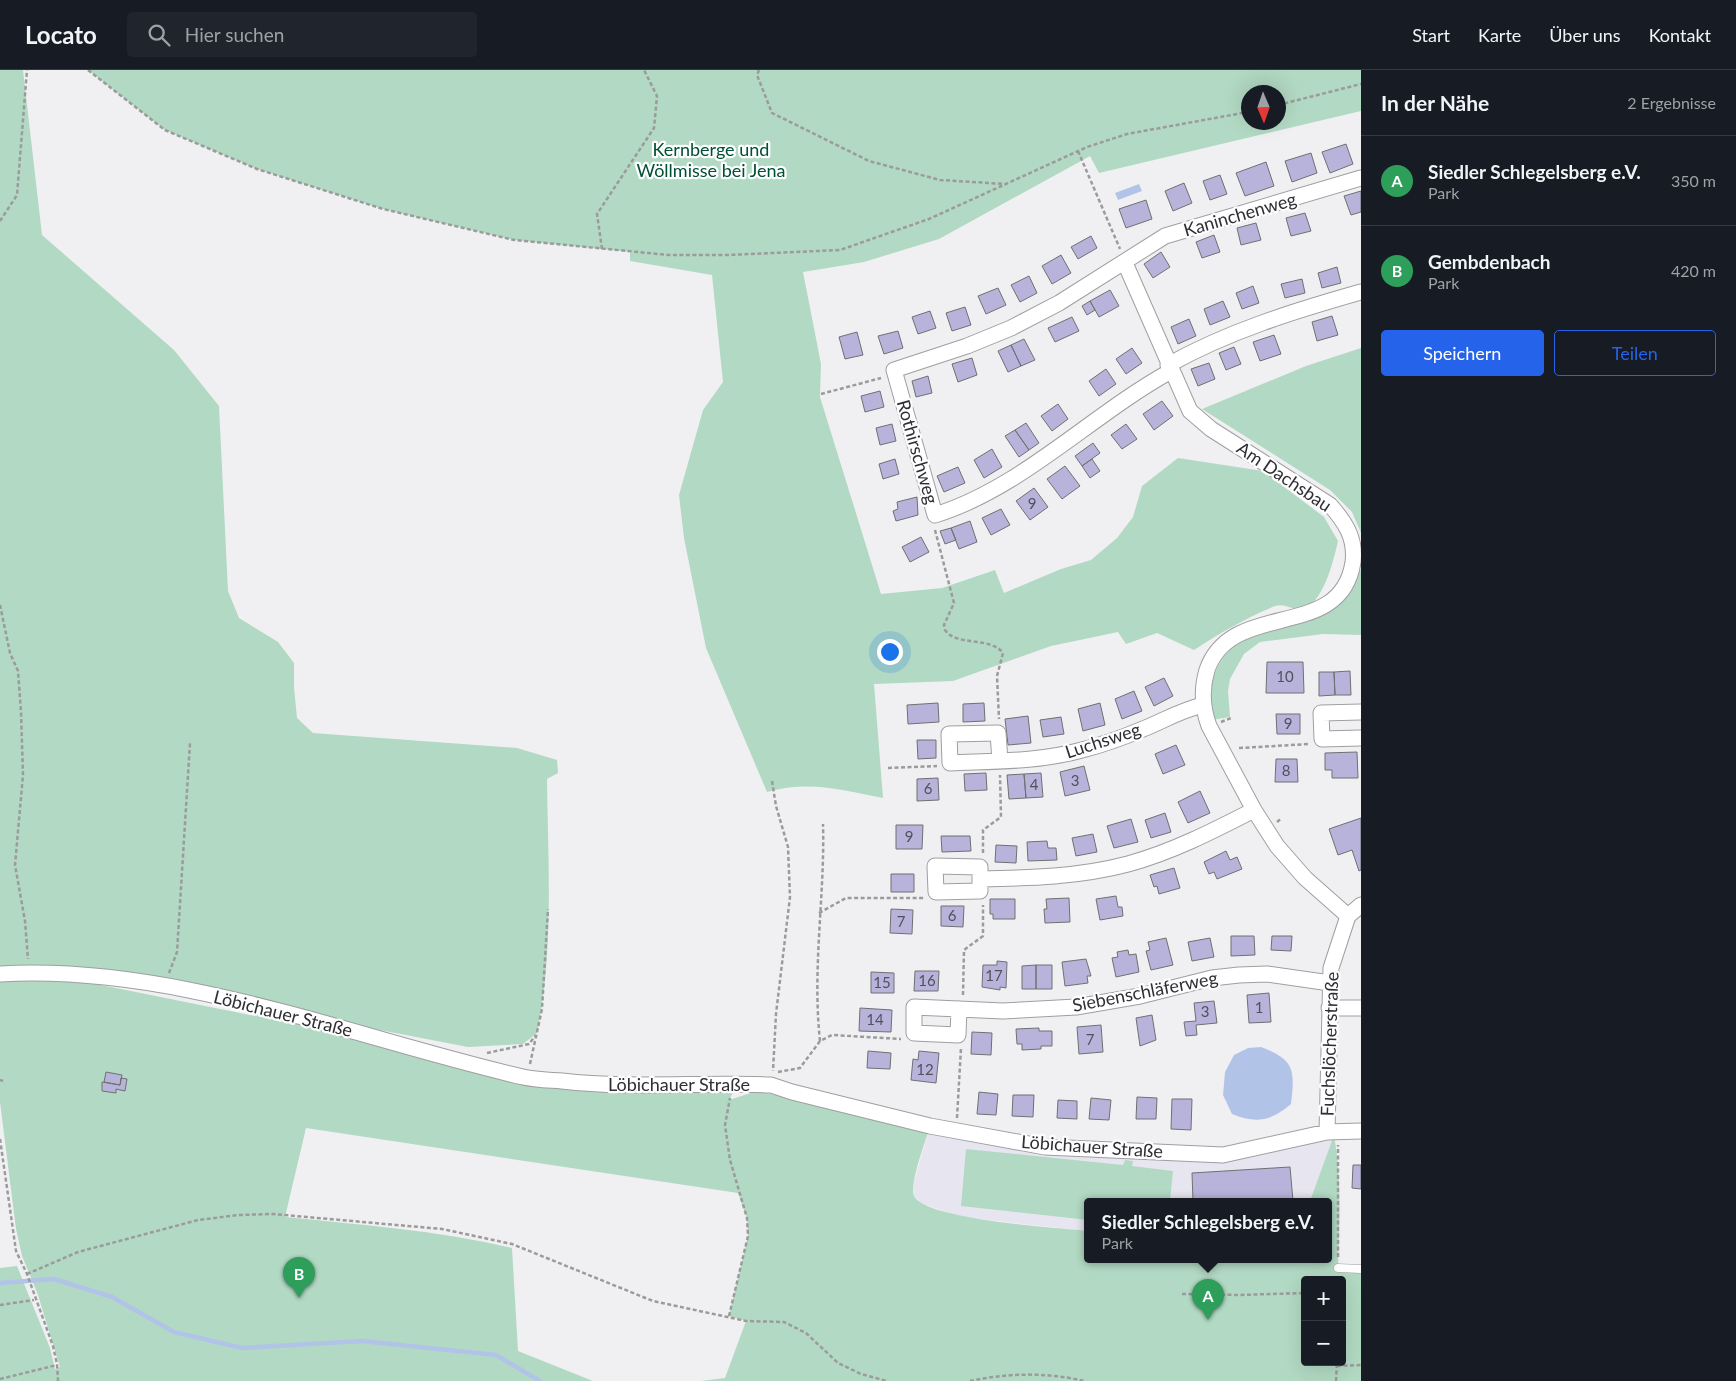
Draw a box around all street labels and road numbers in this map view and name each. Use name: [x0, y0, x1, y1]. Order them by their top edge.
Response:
street label: Kaninchenweg: [1181, 187, 1299, 241]
street label: Rothirschweg: [893, 397, 943, 506]
street label: Am Dachsbau: [1233, 436, 1336, 516]
street label: Luchsweg: [1062, 718, 1143, 763]
street label: Siebenschläferweg: [1070, 966, 1219, 1016]
street label: Fuchslöcherstraße: [1315, 971, 1343, 1117]
street label: Löbichauer Straße: [212, 985, 355, 1041]
street label: Löbichauer Straße: [608, 1073, 750, 1095]
street label: Löbichauer Straße: [1020, 1130, 1164, 1162]

